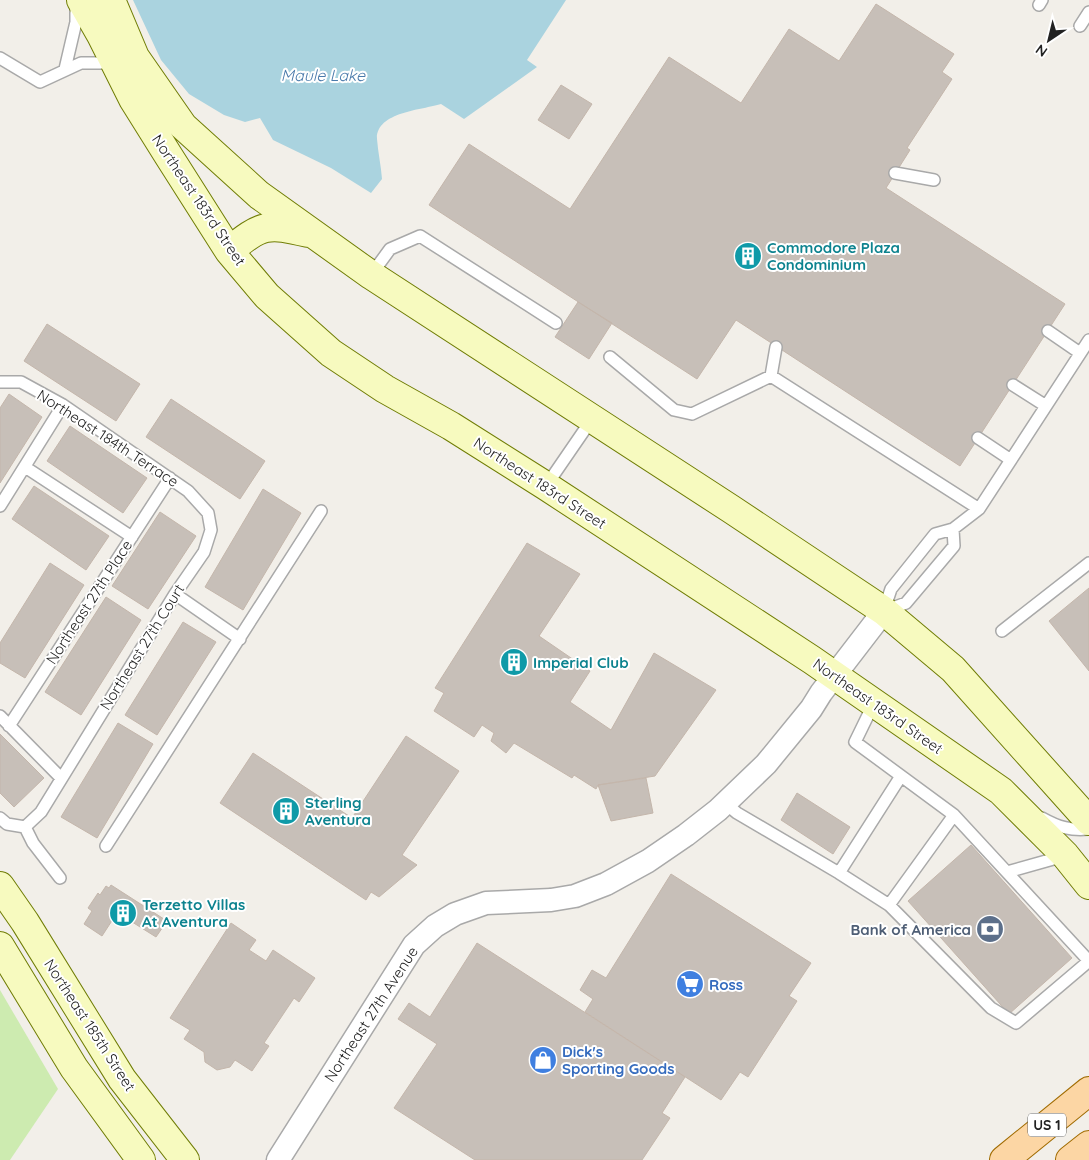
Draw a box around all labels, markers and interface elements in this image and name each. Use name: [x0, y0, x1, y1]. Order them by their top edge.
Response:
north arrow: [1024, 15, 1074, 65]
text: N: [1032, 40, 1051, 61]
water label: Maule Lake: [281, 65, 366, 85]
street label: Northeast 183rd Street: [148, 131, 250, 269]
place label: Commodore Plaza Condominium: [767, 238, 900, 274]
building icon: Commodore Plaza Condominium: [733, 241, 763, 271]
street label: Northeast 184th Terrace: [34, 385, 182, 491]
street label: Northeast 183rd Street: [470, 433, 610, 533]
street label: Northeast 27th Place: [42, 536, 136, 668]
street label: Northeast 27th Court: [96, 581, 188, 713]
building icon: Imperial Club: [499, 647, 529, 677]
place label: Imperial Club: [533, 653, 629, 672]
street label: Northeast 183rd Street: [809, 654, 947, 758]
place label: Sterling Aventura: [305, 793, 371, 829]
building icon: Sterling Aventura: [271, 796, 301, 826]
place label: Terzetto Villas At Aventura: [142, 895, 245, 931]
building icon: Terzetto Villas At Aventura: [108, 898, 138, 928]
bank icon: Bank of America: [975, 914, 1005, 944]
place label: Bank of America: [850, 920, 971, 939]
street label: Northeast 27th Avenue: [320, 943, 422, 1085]
street label: Northeast 185th Street: [40, 955, 140, 1095]
supermarket icon: Ross: [675, 969, 705, 999]
place label: Ross: [709, 975, 743, 994]
place label: Dick's Sporting Goods: [562, 1042, 674, 1078]
shop icon: Dick's Sporting Goods: [528, 1045, 558, 1075]
road number: US 1: [1028, 1114, 1066, 1136]

